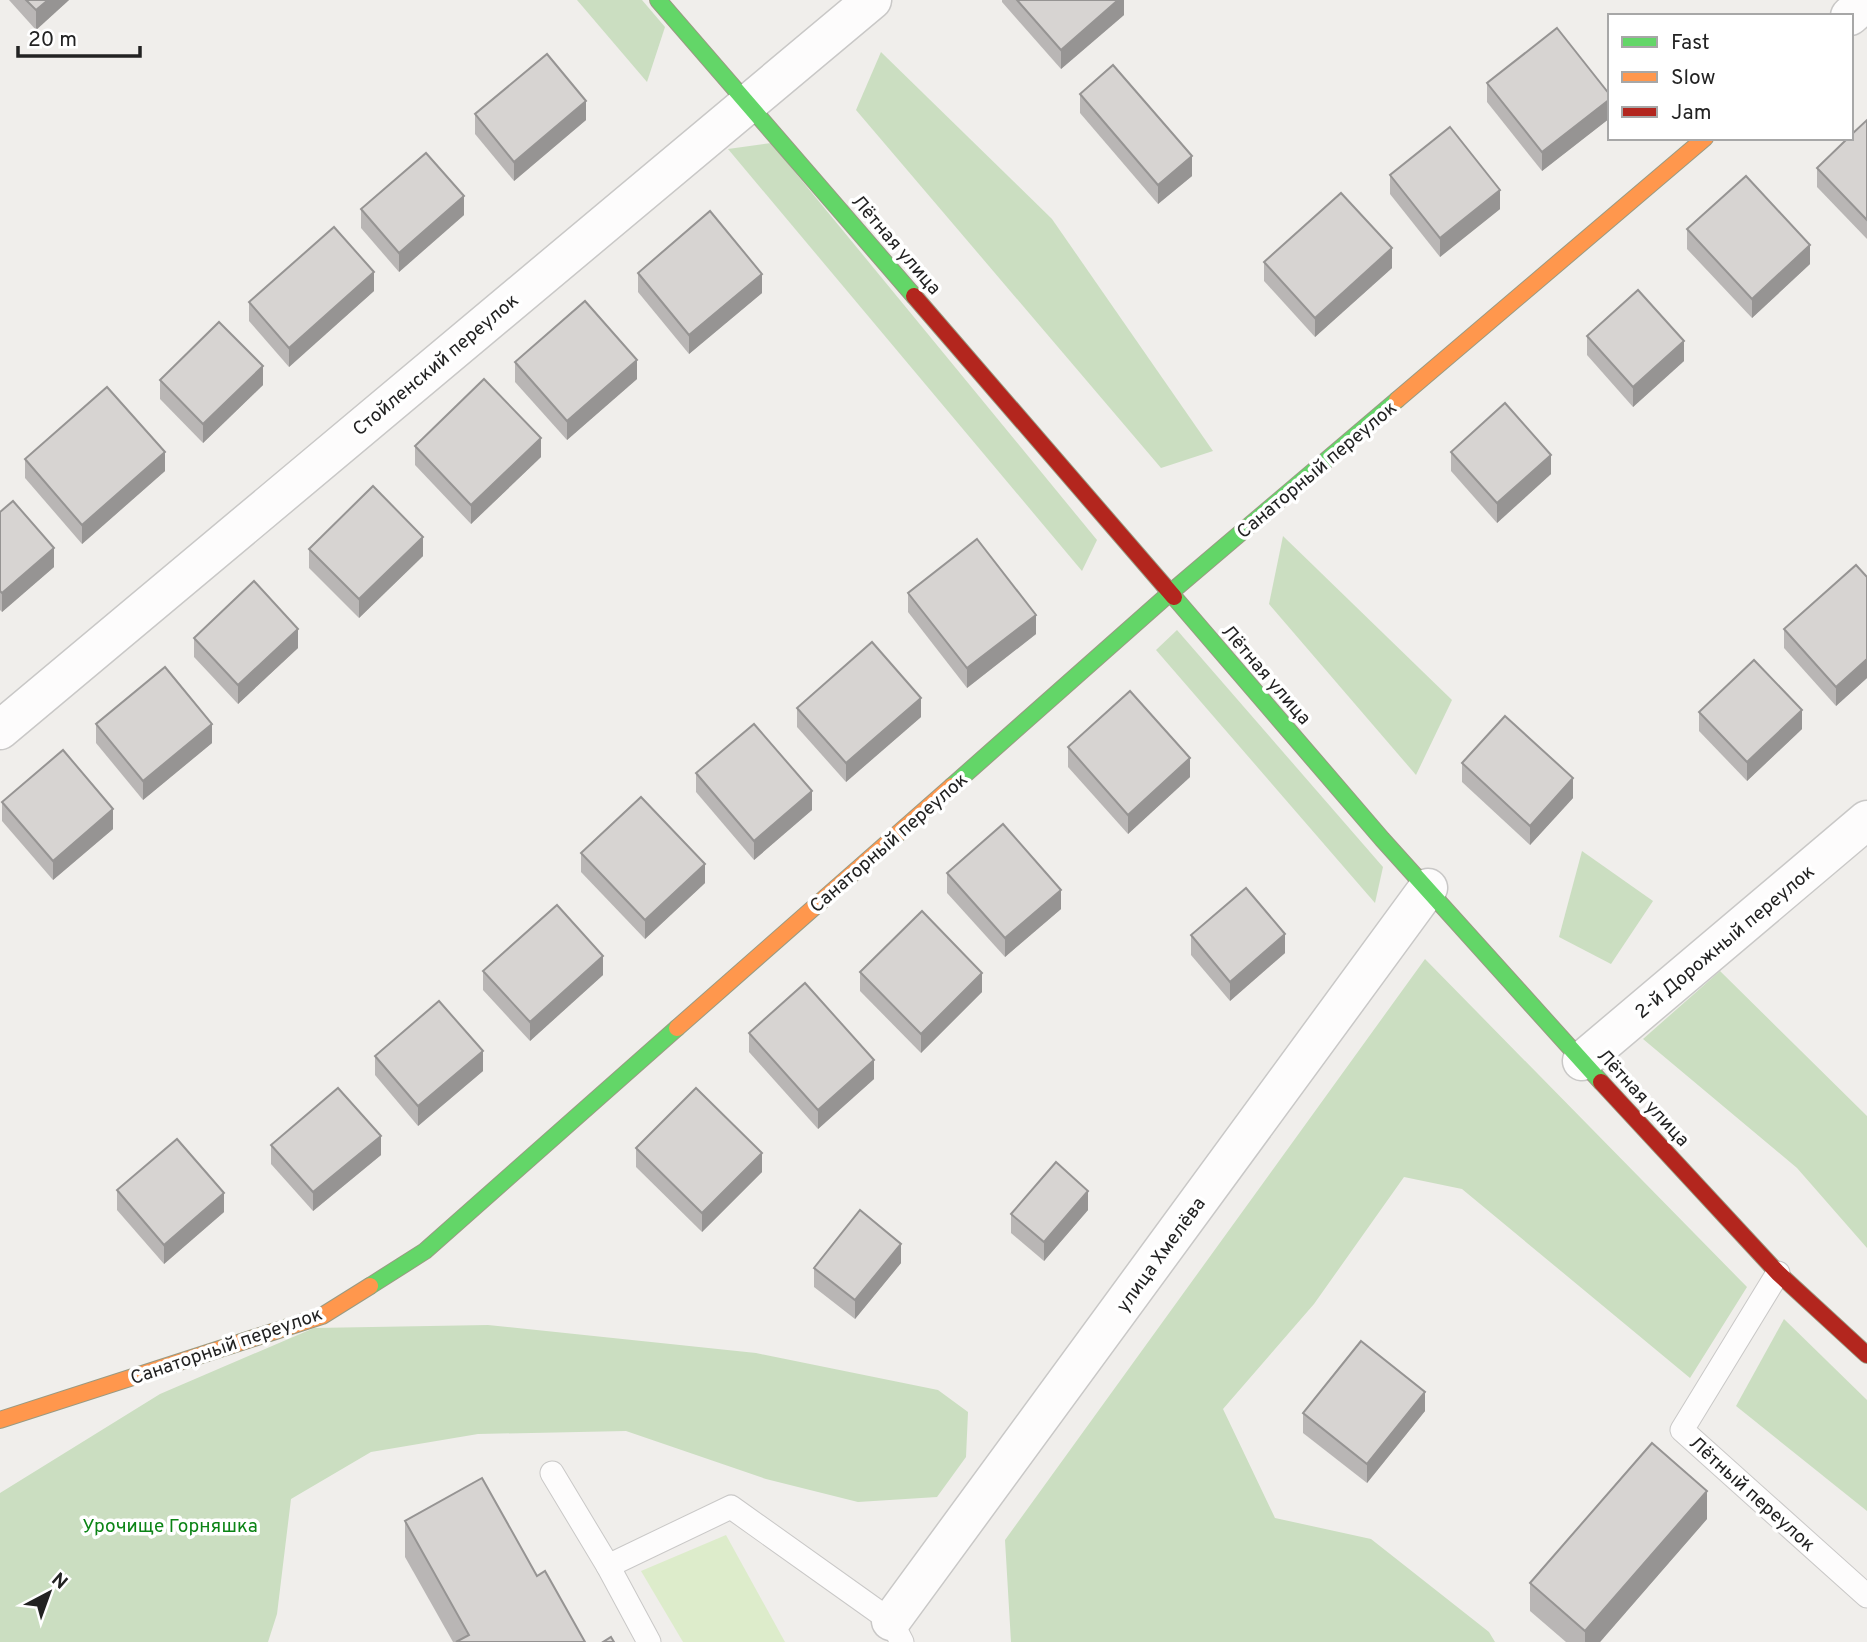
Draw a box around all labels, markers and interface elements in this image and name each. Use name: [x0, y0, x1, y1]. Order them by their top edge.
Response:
scale bar: [18, 14, 140, 58]
legend: [1608, 14, 1853, 140]
text: 20 m: [28, 27, 77, 54]
text: Fast: [1671, 30, 1710, 57]
text: Slow: [1671, 65, 1716, 92]
text: Jam: [1671, 100, 1712, 127]
street label: Лётная улица: [845, 190, 946, 300]
street label: Стойленский переулок: [348, 289, 524, 442]
street label: Санаторный переулок: [1232, 396, 1402, 545]
street label: Лётная улица: [1215, 620, 1316, 730]
street label: Санаторный переулок: [805, 768, 973, 919]
street label: 2-й Дорожный переулок: [1631, 860, 1820, 1025]
street label: Лётная улица: [1591, 1044, 1694, 1152]
street label: улица Хмелёва: [1112, 1193, 1212, 1318]
street label: Санаторный переулок: [127, 1303, 326, 1391]
street label: Лётный переулок: [1684, 1432, 1820, 1558]
park label: Урочище Горняшка: [82, 1515, 258, 1539]
north arrow: [14, 1558, 84, 1628]
text: N: [46, 1568, 72, 1595]

